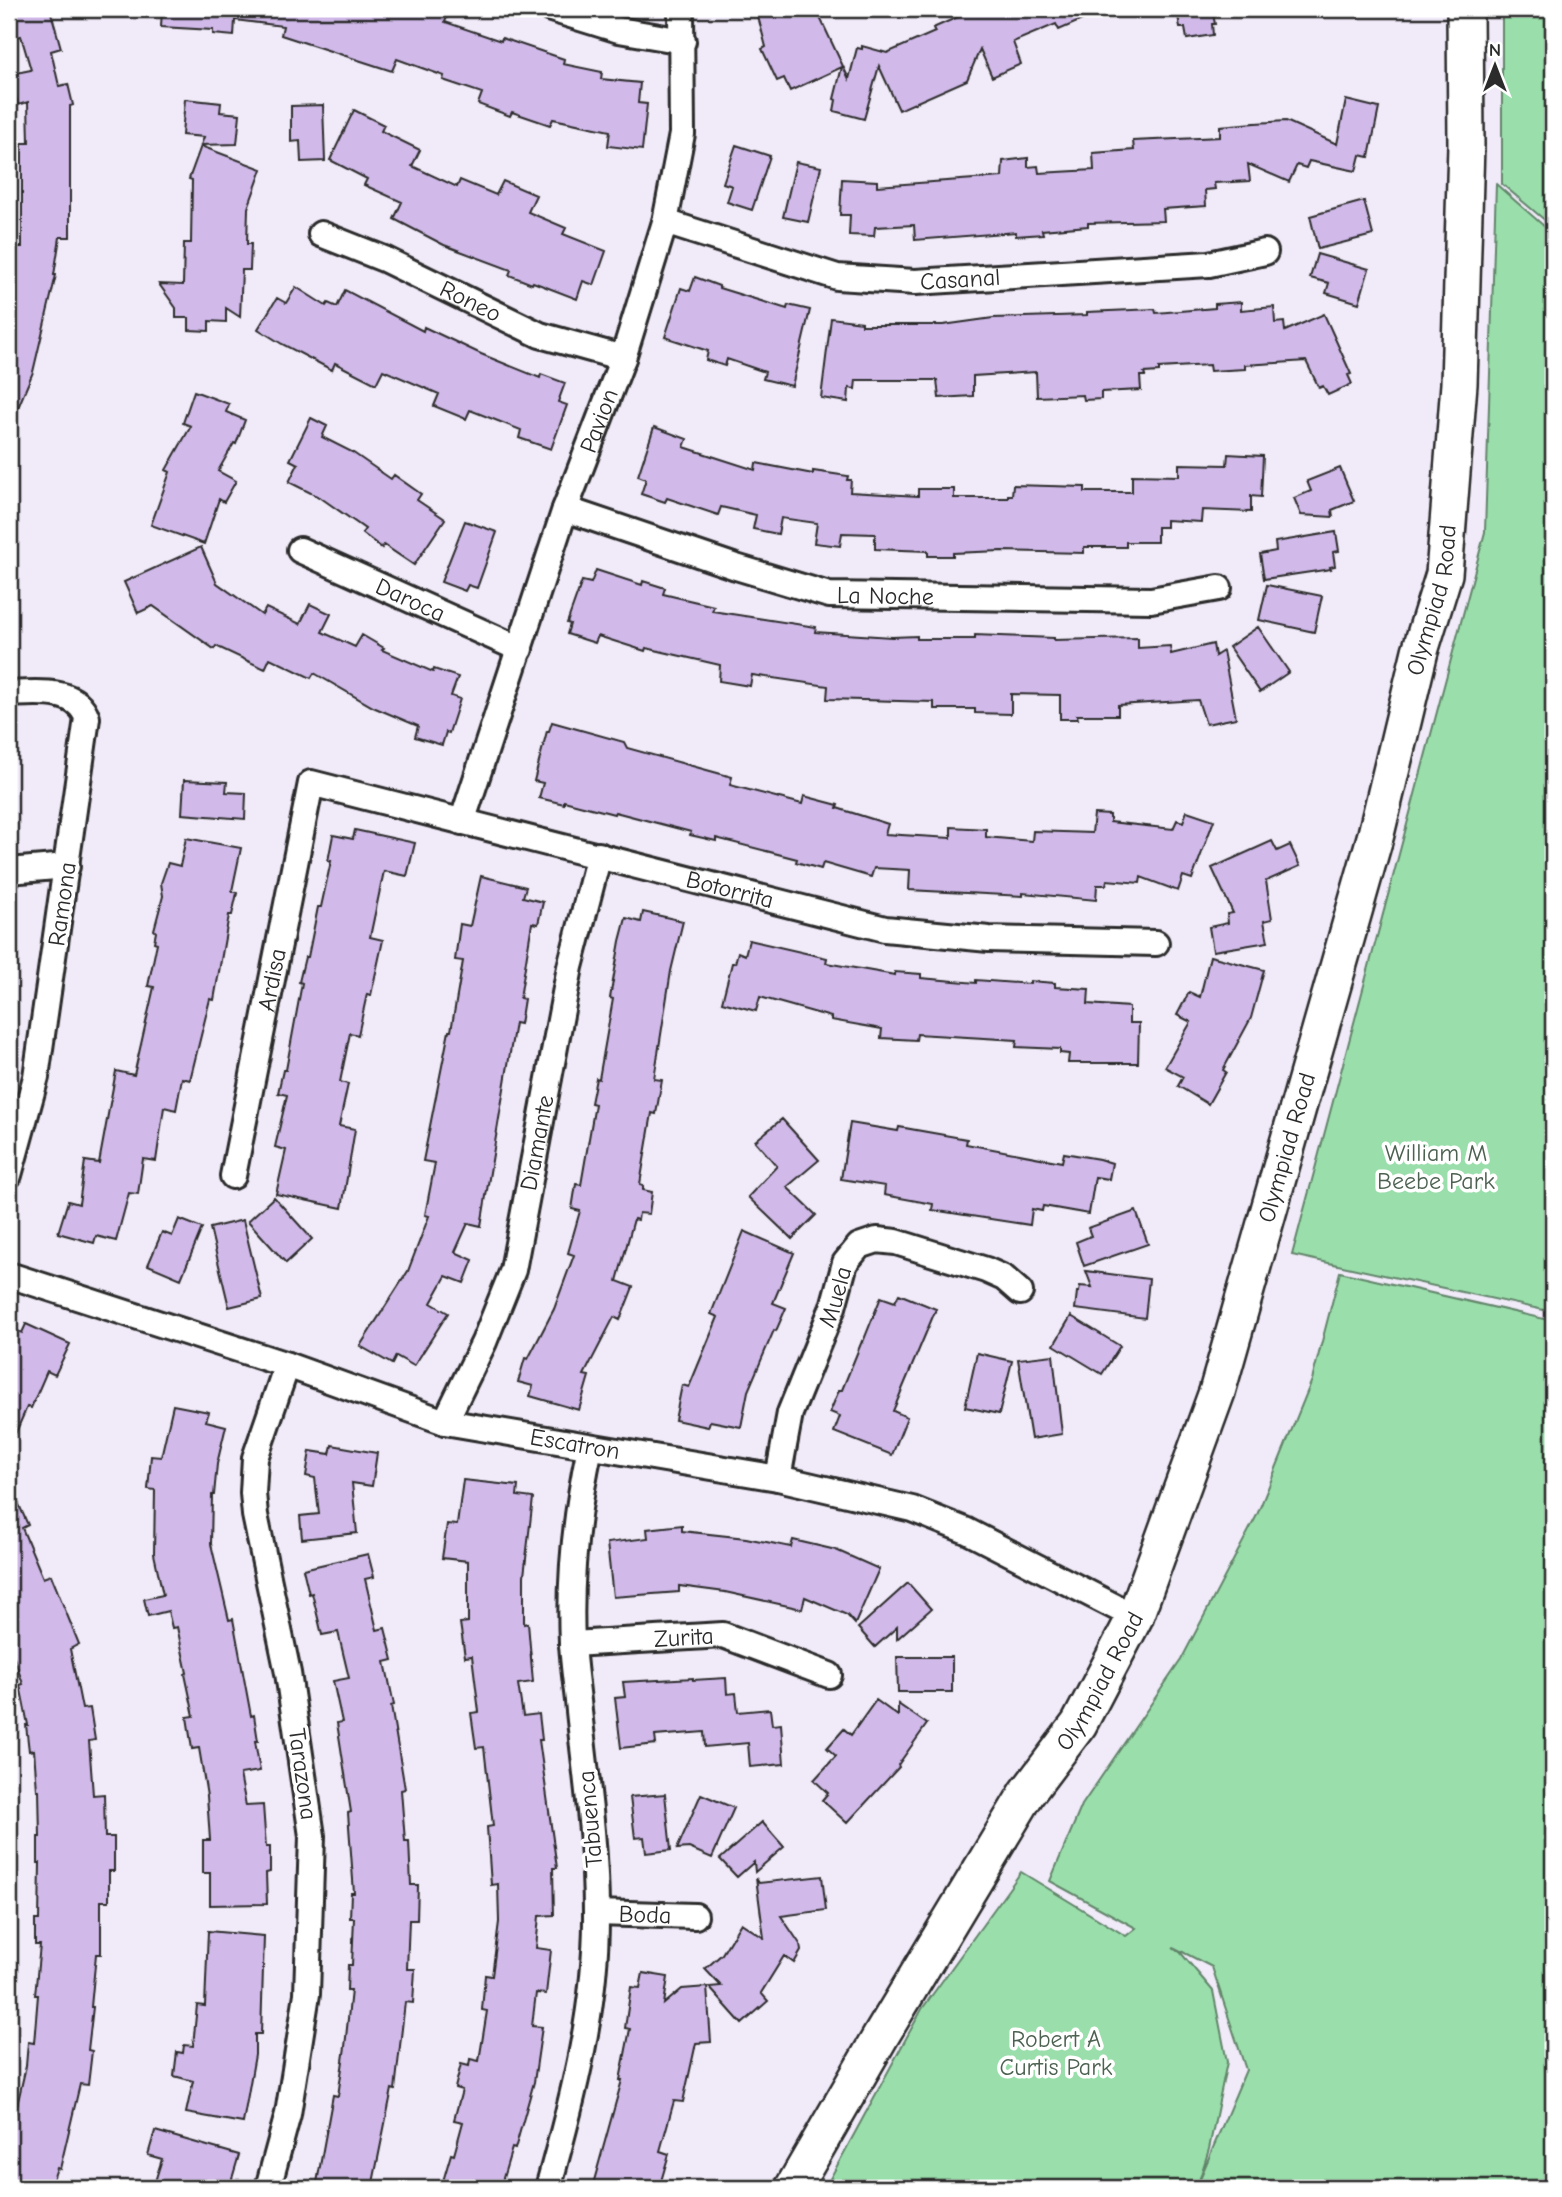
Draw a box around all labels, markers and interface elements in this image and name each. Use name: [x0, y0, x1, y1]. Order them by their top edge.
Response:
north arrow: [1460, 32, 1530, 102]
text: N: [1489, 39, 1501, 61]
street label: Casanal: [919, 263, 1001, 296]
street label: Roneo: [435, 274, 506, 328]
street label: Pavion: [574, 385, 624, 457]
street label: Olympiad Road: [1401, 524, 1462, 678]
street label: Daroca: [371, 572, 450, 627]
street label: La Noche: [837, 581, 934, 611]
street label: Ramona: [42, 860, 82, 948]
street label: Botorrita: [683, 865, 777, 914]
street label: Ardisa: [252, 946, 292, 1014]
street label: Olympiad Road: [1252, 1069, 1321, 1226]
street label: Diamante: [514, 1093, 560, 1193]
park label: William M Beebe Park: [1377, 1139, 1495, 1195]
street label: Muela: [812, 1263, 857, 1331]
street label: Escatron: [528, 1423, 622, 1465]
street label: Olympiad Road: [1050, 1607, 1149, 1756]
street label: Zurita: [653, 1622, 714, 1653]
street label: Tarazona: [283, 1726, 323, 1822]
street label: Tabuenca: [572, 1769, 608, 1869]
street label: Boda: [618, 1900, 672, 1929]
park label: Robert A Curtis Park: [1000, 2025, 1113, 2081]

